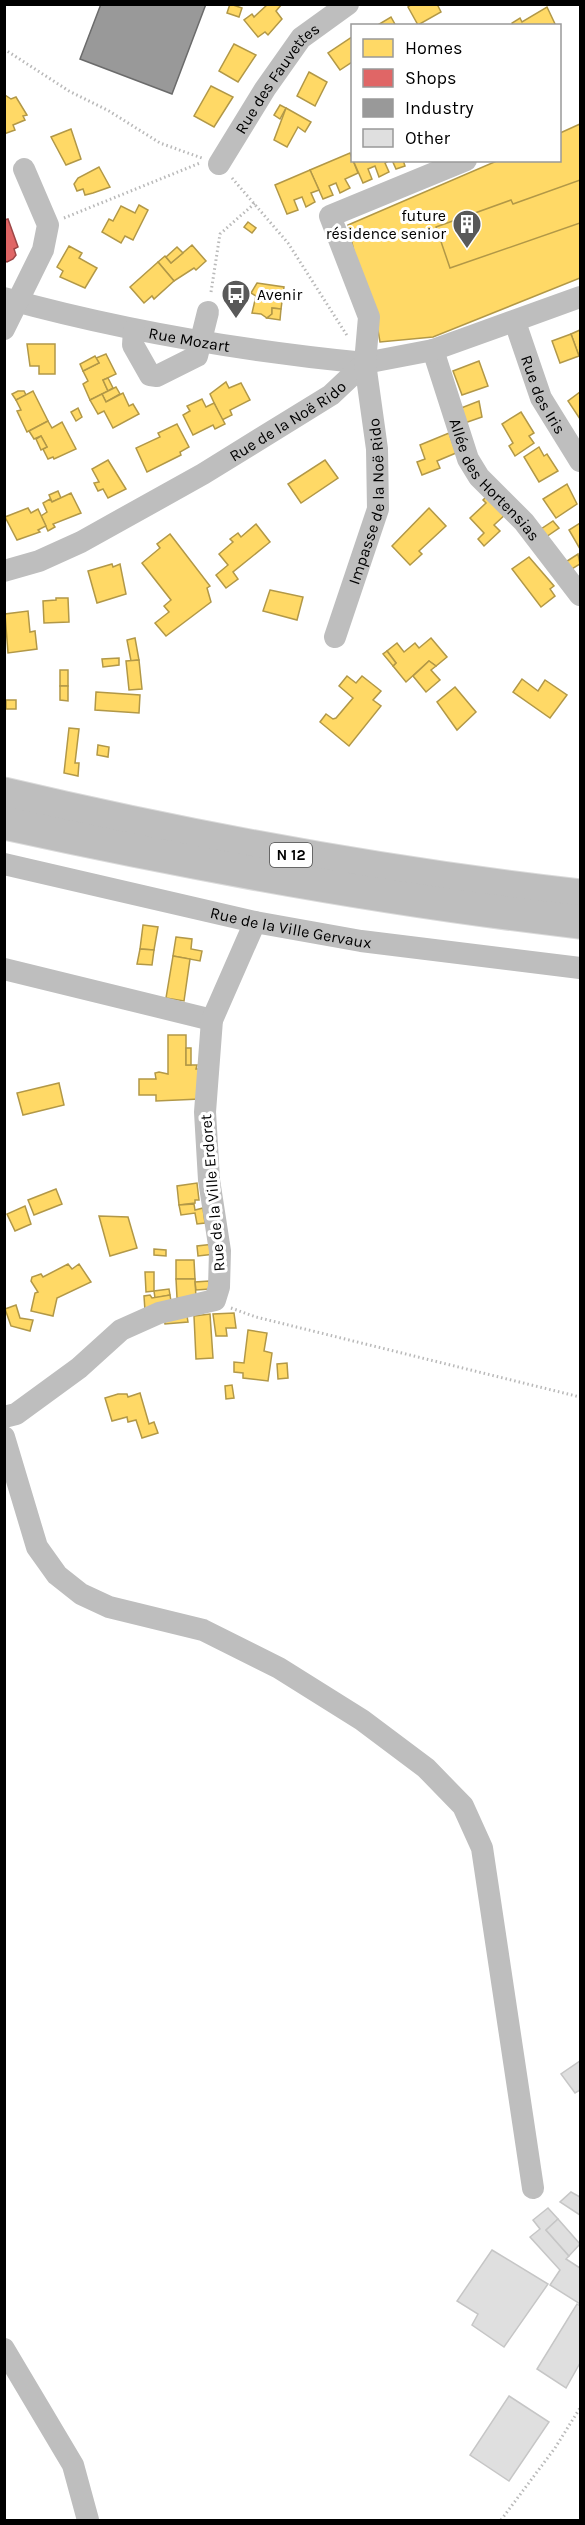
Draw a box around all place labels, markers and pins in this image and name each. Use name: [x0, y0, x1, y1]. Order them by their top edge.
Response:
place label: future résidence senior: [326, 206, 446, 243]
building icon: future résidence senior: [451, 208, 483, 250]
bus stop icon: Avenir: [220, 278, 252, 320]
place label: Avenir: [257, 285, 303, 304]

